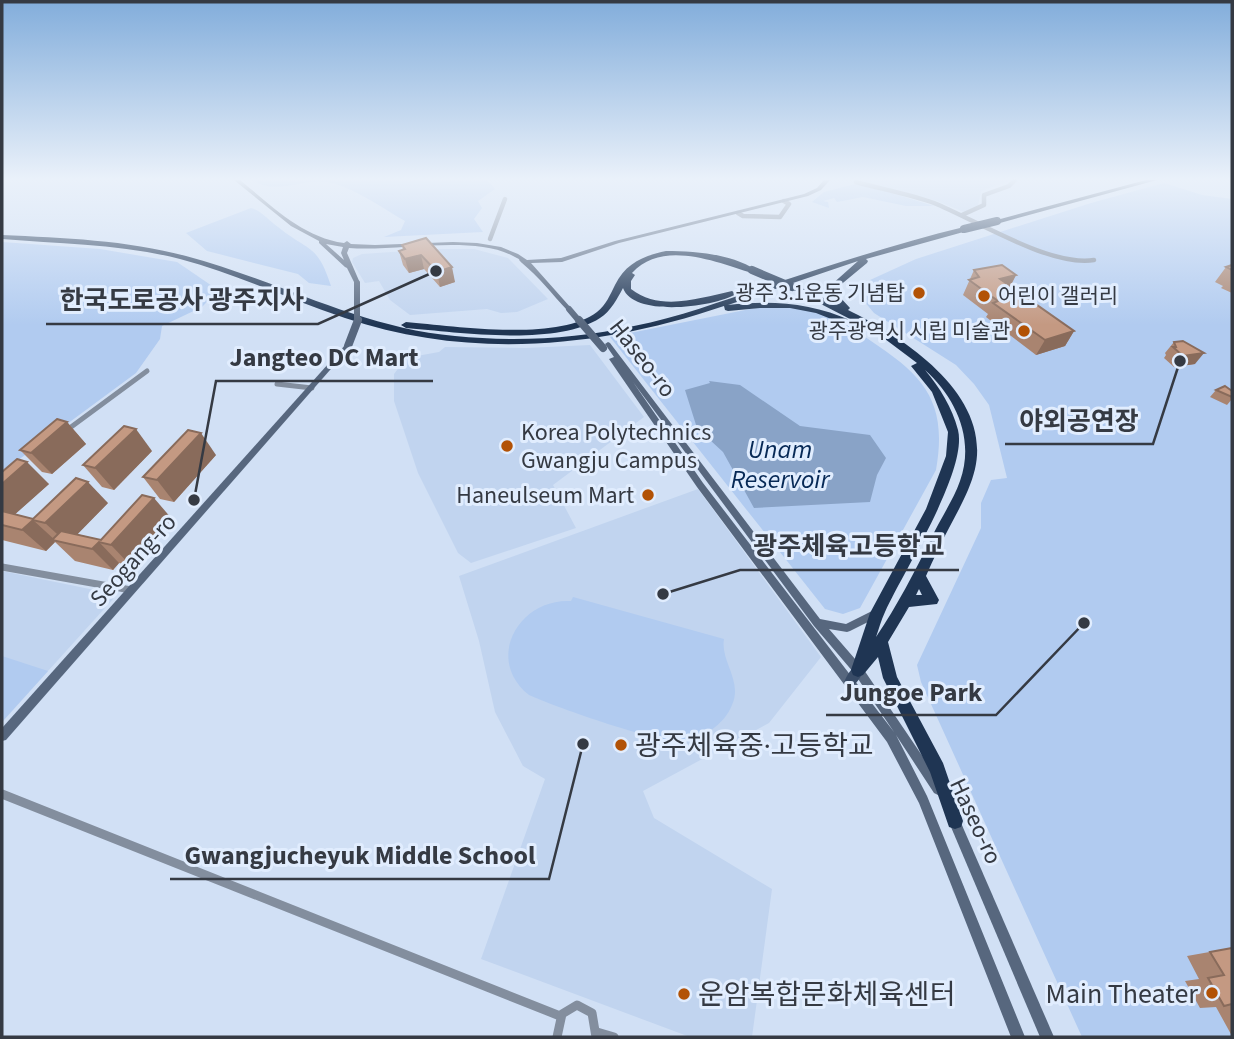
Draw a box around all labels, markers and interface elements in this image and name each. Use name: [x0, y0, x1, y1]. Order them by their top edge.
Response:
callout: 한국도로공사 광주지사: [46, 277, 318, 324]
place label: 광주 3.1운동 기념탑: [735, 278, 905, 308]
place label: 어린이 갤러리: [998, 281, 1118, 311]
text: 한국도로공사 광주지사: [60, 282, 304, 319]
marker: 광주 3.1운동 기념탑: [911, 285, 927, 301]
marker: 어린이 갤러리: [976, 288, 992, 304]
street label: Haseo-ro: [601, 312, 685, 405]
place label: 광주광역시 시립 미술관: [808, 316, 1010, 346]
marker: 광주광역시 시립 미술관: [1016, 323, 1032, 339]
callout: Jangteo DC Mart: [216, 334, 433, 381]
text: Jangteo DC Mart: [230, 339, 419, 376]
callout: 야외공연장: [1005, 397, 1153, 444]
text: 야외공연장: [1019, 403, 1139, 440]
place label: Korea Polytechnics Gwangju Campus: [521, 415, 711, 478]
water label: Unam Reservoir: [731, 431, 830, 498]
marker: Korea Polytechnics Gwangju Campus: [499, 438, 515, 454]
place label: Haneulseum Mart: [456, 478, 634, 513]
marker: Haneulseum Mart: [640, 487, 656, 503]
street label: Seogang-ro: [82, 506, 185, 615]
callout: 광주체육고등학교: [740, 523, 959, 570]
text: 광주체육고등학교: [753, 528, 945, 565]
callout: Jungoe Park: [826, 668, 996, 715]
text: Jungoe Park: [840, 674, 983, 711]
place label: 광주체육중·고등학교: [635, 726, 874, 766]
marker: 광주체육중·고등학교: [613, 737, 629, 753]
street label: Haseo-ro: [940, 772, 1011, 870]
callout: Gwangjucheyuk Middle School: [170, 832, 549, 879]
text: Gwangjucheyuk Middle School: [185, 837, 536, 874]
place label: Main Theater: [1046, 974, 1198, 1014]
place label: 운암복합문화체육센터: [698, 975, 956, 1015]
marker: Main Theater: [1204, 985, 1220, 1001]
marker: 운암복합문화체육센터: [676, 986, 692, 1002]

